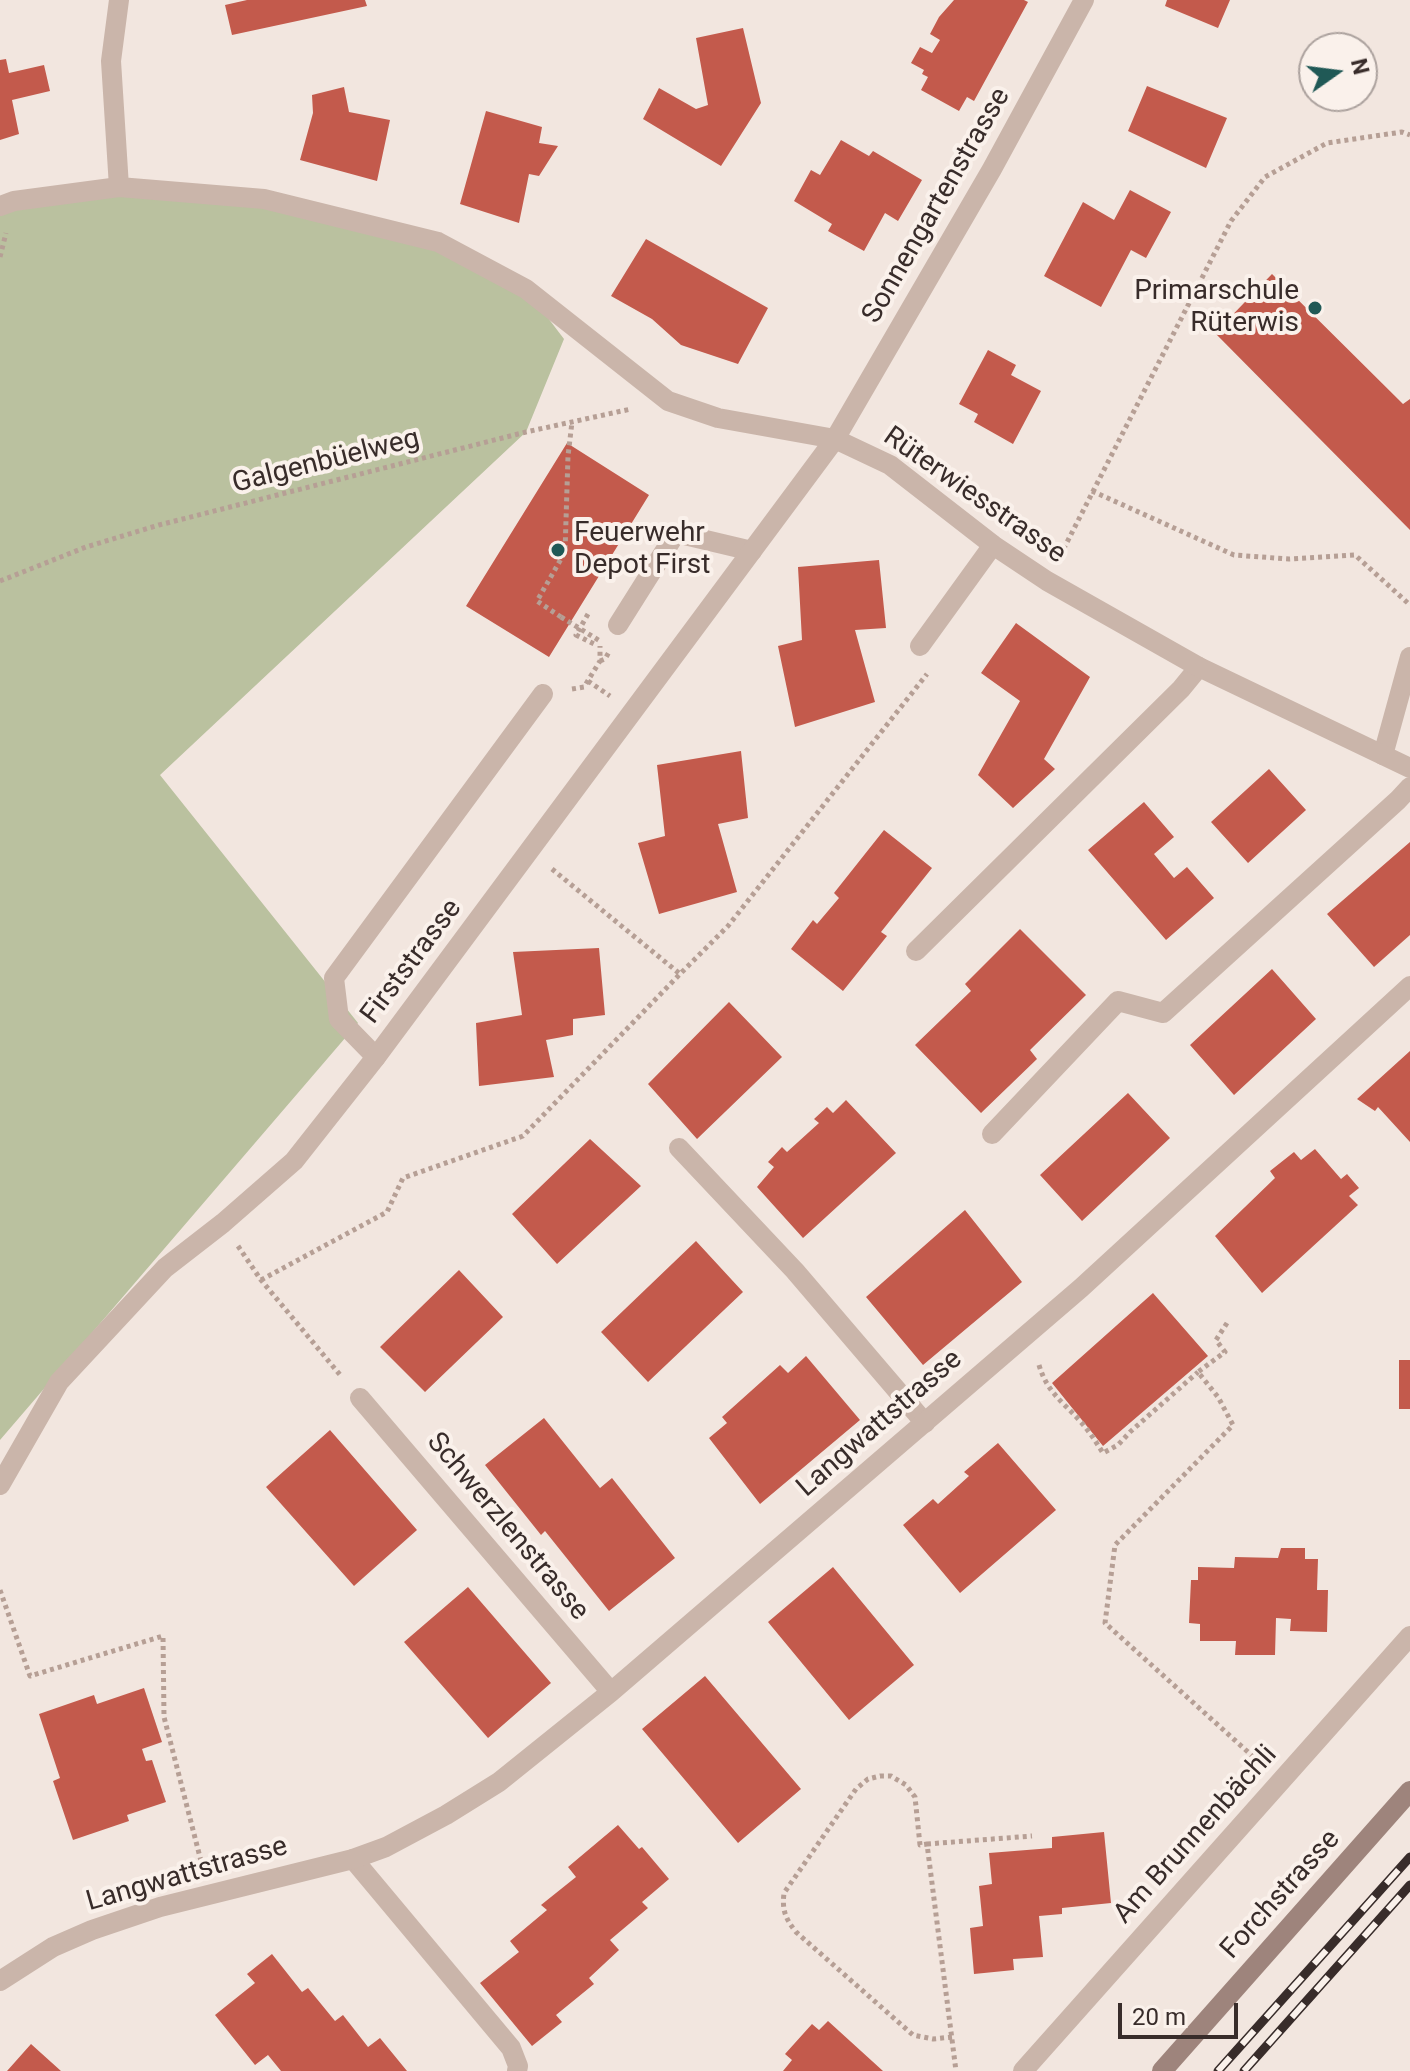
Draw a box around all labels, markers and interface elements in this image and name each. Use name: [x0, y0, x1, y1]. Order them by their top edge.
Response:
north arrow: [1298, 32, 1378, 112]
text: N: [1346, 56, 1374, 77]
street label: Sonnengartenstrasse: [856, 82, 1018, 330]
place label: Primarschule Rüterwis: [1134, 275, 1299, 341]
marker: Primarschule Rüterwis: [1306, 299, 1324, 317]
street label: Rüterwiesstrasse: [876, 421, 1072, 571]
street label: Galgenbüelweg: [229, 423, 423, 501]
place label: Feuerwehr Depot First: [574, 517, 710, 583]
marker: Feuerwehr Depot First: [549, 541, 567, 559]
street label: Firststrasse: [354, 893, 470, 1031]
street label: Langwattstrasse: [791, 1343, 969, 1505]
street label: Schwerzlenstrasse: [419, 1426, 595, 1628]
street label: Am Brunnenbächli: [1107, 1739, 1285, 1931]
street label: Forchstrasse: [1214, 1824, 1348, 1966]
street label: Langwattstrasse: [83, 1830, 291, 1920]
scale bar: [1122, 1987, 1242, 2037]
text: 20 m: [1132, 2003, 1186, 2031]

